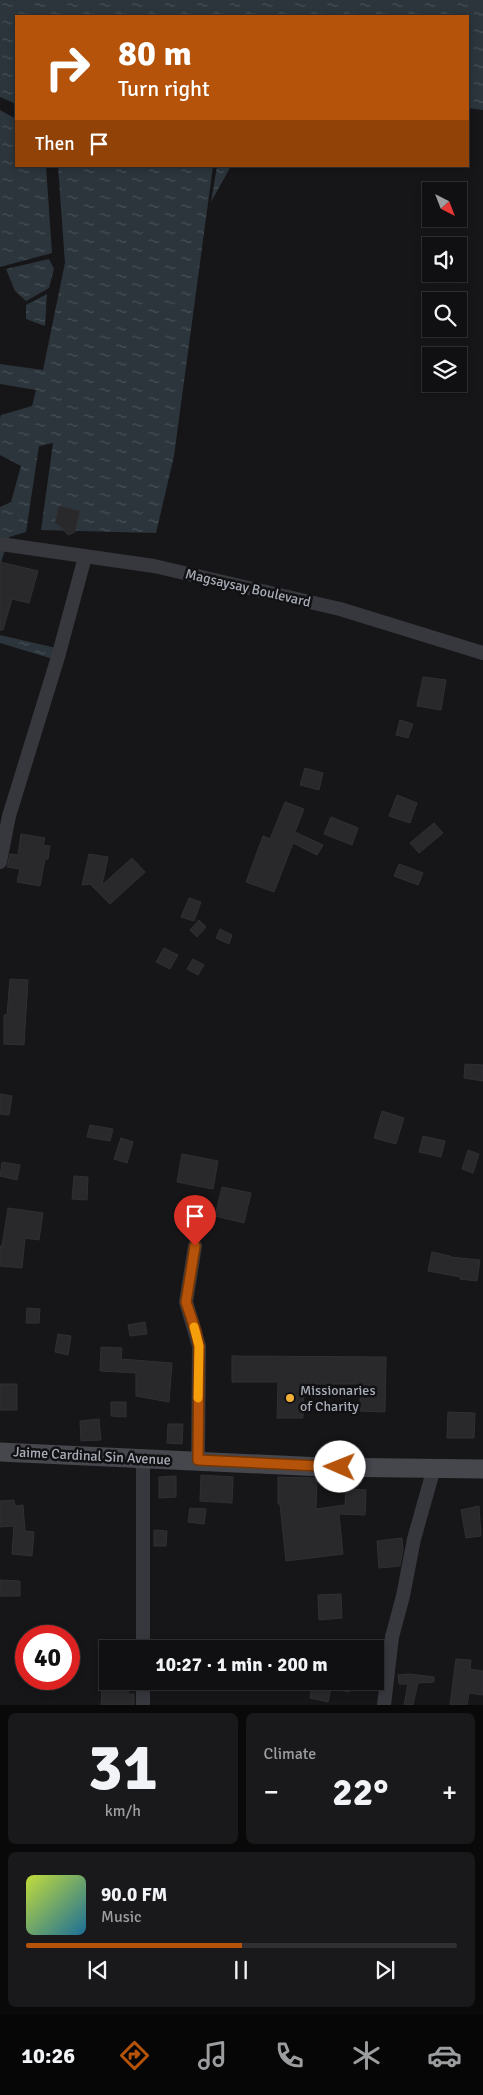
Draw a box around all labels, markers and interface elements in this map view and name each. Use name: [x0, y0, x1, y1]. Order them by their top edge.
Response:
text: 80 m: [118, 32, 192, 75]
icon: right: [35, 35, 100, 100]
text: Turn right: [118, 75, 210, 102]
icon: arrive: [85, 130, 113, 158]
text: Then: [35, 132, 75, 156]
north arrow: [422, 182, 468, 228]
map controls: [422, 182, 467, 392]
button: sound: [422, 237, 467, 282]
button: search: [422, 292, 467, 337]
button: layers: [422, 347, 467, 392]
street label: Magsaysay Boulevard: [184, 565, 312, 611]
pin: [174, 1195, 216, 1246]
icon: arrive: [181, 1202, 209, 1230]
place label: Missionaries of Charity: [300, 1382, 376, 1415]
marker: Missionaries of Charity: [284, 1392, 296, 1404]
position arrow: [313, 1440, 365, 1492]
street label: Jaime Cardinal Sin Avenue: [13, 1443, 171, 1469]
speed limit sign: 40: [15, 1625, 80, 1690]
text: 10:27 · 1 min · 200 m: [155, 1653, 328, 1677]
text: 31: [88, 1728, 158, 1808]
text: Climate: [264, 1744, 316, 1764]
text: 22°: [332, 1769, 388, 1816]
text: −: [264, 1775, 279, 1809]
text: +: [442, 1775, 457, 1809]
text: km/h: [105, 1801, 141, 1821]
text: 90.0 FM: [101, 1883, 167, 1907]
text: Music: [101, 1907, 142, 1927]
icon: previous: [84, 1956, 112, 1984]
icon: pause: [227, 1956, 255, 1984]
icon: next: [371, 1956, 399, 1984]
icon: directions: [117, 2038, 152, 2073]
icon: music: [195, 2038, 230, 2073]
icon: phone: [272, 2038, 307, 2073]
icon: climate: [349, 2038, 384, 2073]
icon: car: [427, 2038, 462, 2073]
text: 10:26: [21, 2042, 75, 2069]

